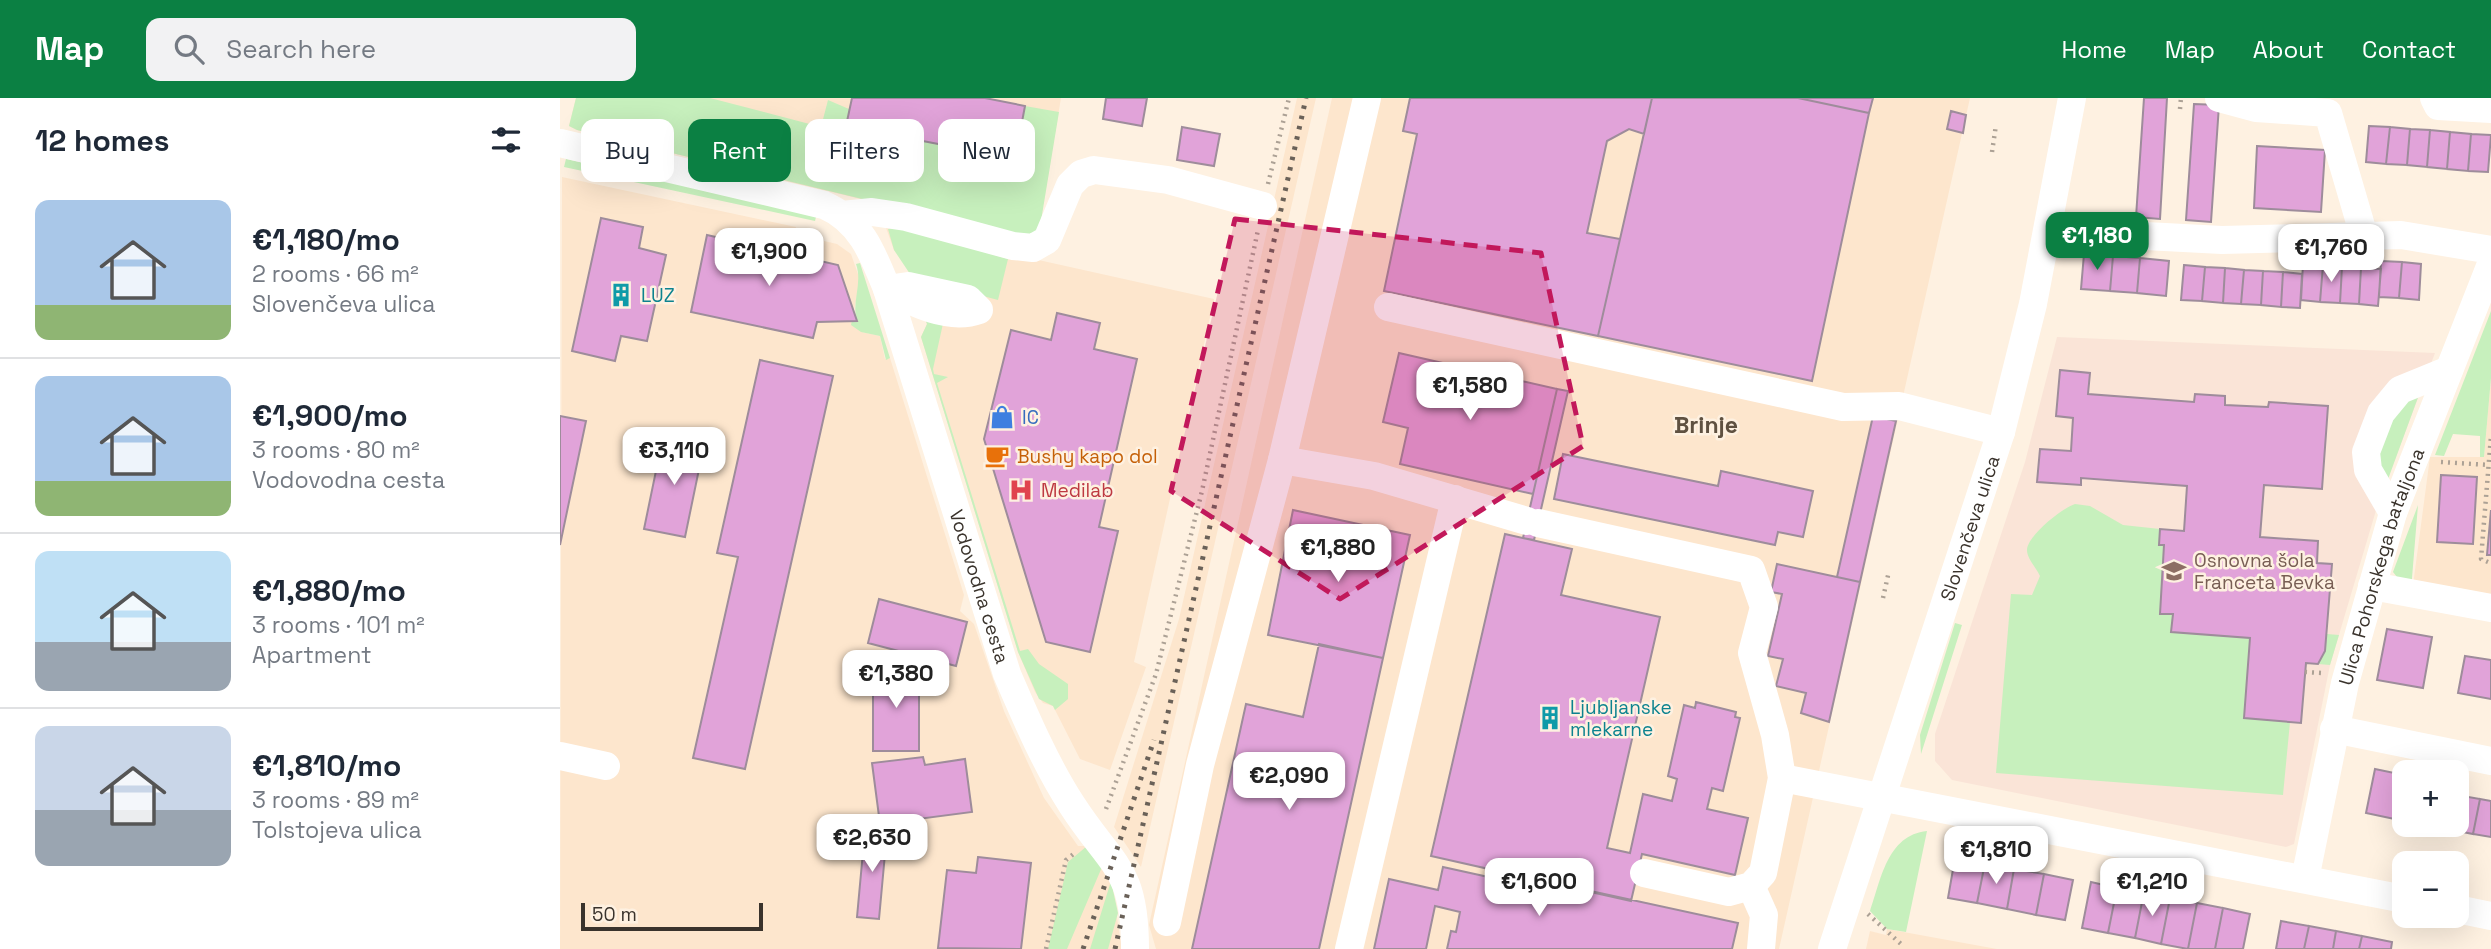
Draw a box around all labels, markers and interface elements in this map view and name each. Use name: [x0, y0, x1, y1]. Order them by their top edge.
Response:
search box: [146, 18, 636, 81]
text: Map: [35, 28, 104, 70]
icon: search: [170, 30, 208, 68]
text: Search here: [226, 32, 376, 66]
text: Home: [2061, 34, 2127, 65]
text: Map: [2165, 34, 2215, 65]
text: About: [2253, 34, 2324, 65]
text: Contact: [2362, 34, 2456, 65]
chip: Buy: [581, 119, 674, 182]
chip: Rent: [688, 119, 791, 182]
chip: Filters: [805, 119, 924, 182]
chip: New: [938, 119, 1035, 182]
text: 12 homes: [35, 121, 170, 160]
icon: filters: [487, 121, 525, 159]
pin: €1,180: [2040, 212, 2154, 272]
text: €1,180/mo: [252, 220, 400, 259]
text: €1,180: [2062, 220, 2132, 250]
pin: €1,760: [2274, 225, 2388, 284]
icon: home: [91, 228, 175, 312]
pin: €1,900: [712, 228, 826, 288]
text: €1,760: [2294, 232, 2368, 262]
text: €1,900: [731, 236, 807, 266]
text: 2 rooms · 66 m²: [252, 259, 419, 289]
building icon: LUZ: [607, 281, 635, 309]
place label: LUZ: [641, 283, 675, 308]
text: Slovenčeva ulica: [252, 289, 436, 319]
pin: €1,580: [1413, 362, 1527, 422]
text: €1,580: [1432, 370, 1508, 400]
text: €1,900/mo: [252, 396, 408, 435]
shop icon: IC: [988, 403, 1016, 431]
icon: home: [91, 404, 175, 488]
place label: IC: [1022, 405, 1039, 430]
district label: Brinje: [1674, 410, 1738, 440]
pin: €3,110: [617, 428, 731, 487]
text: 3 rooms · 80 m²: [252, 435, 420, 465]
text: €3,110: [639, 435, 709, 465]
cafe icon: Bushy kapo dol: [983, 442, 1011, 470]
place label: Bushy kapo dol: [1017, 444, 1158, 469]
street label: Ulica Pohorskega bataljona: [2333, 444, 2430, 688]
street label: Slovenčeva ulica: [1934, 452, 2005, 604]
text: Vodovodna cesta: [252, 465, 445, 495]
hospital icon: Medilab: [1007, 476, 1035, 504]
place label: Medilab: [1041, 478, 1113, 503]
street label: Vodovodna cesta: [944, 506, 1015, 667]
pin: €1,880: [1281, 524, 1395, 584]
text: €1,880: [1300, 532, 1376, 562]
place label: Osnovna šola Franceta Bevka: [2194, 548, 2335, 595]
school or university icon: Osnovna šola Franceta Bevka: [2160, 557, 2188, 585]
text: €1,880/mo: [252, 571, 406, 610]
icon: home: [91, 579, 175, 663]
text: 3 rooms · 101 m²: [252, 610, 425, 640]
text: Apartment: [252, 640, 372, 670]
pin: €1,380: [839, 650, 953, 710]
text: €1,380: [858, 658, 934, 688]
place label: Ljubljanske mlekarne: [1570, 695, 1672, 742]
building icon: Ljubljanske mlekarne: [1536, 704, 1564, 732]
text: €1,810/mo: [252, 746, 401, 785]
pin: €2,090: [1232, 752, 1346, 812]
icon: home: [91, 754, 175, 838]
text: €2,090: [1249, 760, 1329, 790]
map controls: [2392, 760, 2469, 928]
button: +: [2392, 760, 2469, 837]
text: 3 rooms · 89 m²: [252, 785, 419, 815]
pin: €2,630: [815, 814, 929, 874]
text: Tolstojeva ulica: [252, 815, 422, 845]
text: €2,630: [833, 822, 911, 852]
pin: €1,810: [1939, 826, 2053, 886]
text: €1,810: [1960, 834, 2032, 864]
button: −: [2392, 851, 2469, 928]
pin: €1,600: [1482, 858, 1596, 918]
pin: €1,210: [2095, 858, 2209, 918]
text: €1,600: [1501, 866, 1577, 896]
text: €1,210: [2116, 866, 2188, 896]
scale bar: [581, 900, 763, 932]
text: 50 m: [592, 902, 637, 927]

